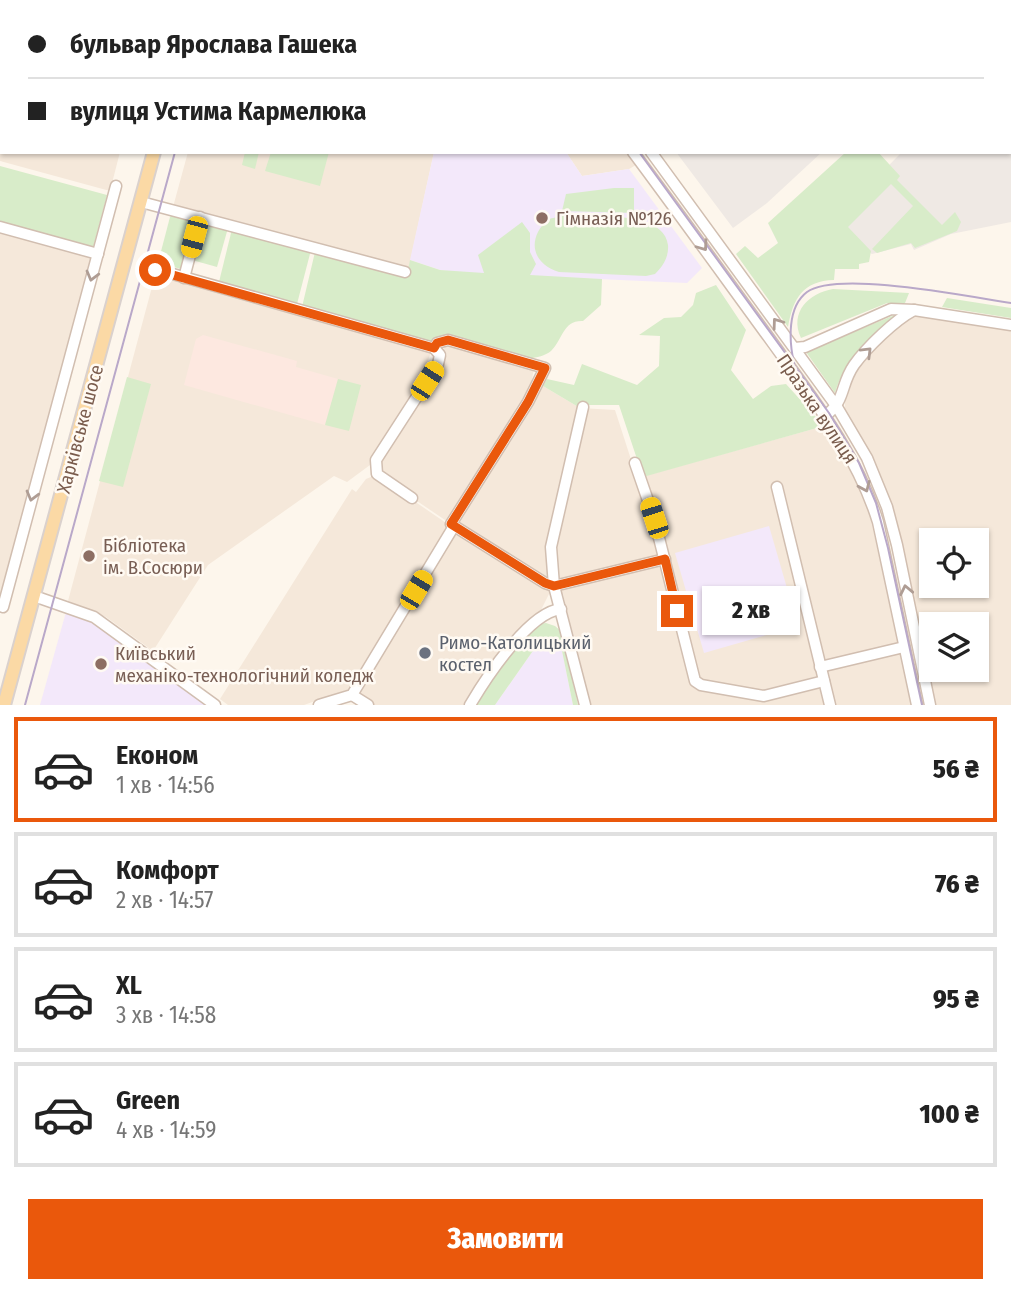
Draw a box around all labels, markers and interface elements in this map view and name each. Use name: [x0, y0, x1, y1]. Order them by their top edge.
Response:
text: бульвар Ярослава Гашека: [70, 29, 357, 60]
text: вулиця Устима Кармелюка: [70, 96, 367, 127]
place label: Гімназія №126: [556, 207, 672, 230]
marker: Гімназія №126: [534, 210, 550, 226]
car: [179, 214, 210, 260]
one-way arrow: [694, 239, 707, 251]
route start: [139, 254, 171, 286]
one-way arrow: [86, 270, 100, 282]
one-way arrow: [773, 318, 785, 331]
one-way arrow: [858, 347, 871, 360]
street label: Празька вулиця: [772, 350, 862, 468]
car: [407, 358, 448, 404]
street label: Харківське шосе: [52, 362, 108, 496]
one-way arrow: [857, 480, 871, 492]
one-way arrow: [26, 489, 40, 501]
car: [638, 495, 671, 541]
map controls: [919, 528, 989, 682]
button: locate: [919, 528, 989, 598]
place label: Бібліотека ім. В.Сосюри: [103, 534, 203, 579]
marker: Бібліотека ім. В.Сосюри: [81, 548, 97, 564]
car: [397, 567, 436, 613]
one-way arrow: [900, 584, 915, 596]
callout: 2 хв: [702, 586, 800, 636]
route end: [661, 595, 693, 627]
text: 2 хв: [732, 596, 770, 624]
button: layers: [919, 612, 989, 682]
place label: Римо-Католицький костел: [439, 631, 591, 676]
place label: Київський механіко-технологічний коледж: [115, 642, 374, 687]
marker: Римо-Католицький костел: [417, 645, 433, 661]
marker: Київський механіко-технологічний коледж: [93, 656, 109, 672]
icon: car: [32, 738, 95, 801]
text: Економ: [116, 740, 198, 771]
text: 56 ₴: [933, 754, 979, 785]
text: 1 хв · 14:56: [116, 771, 215, 799]
icon: car: [32, 853, 95, 916]
text: Комфорт: [116, 855, 219, 886]
text: 76 ₴: [935, 869, 979, 900]
text: 2 хв · 14:57: [116, 886, 213, 914]
icon: car: [32, 968, 95, 1031]
text: XL: [116, 970, 142, 1001]
text: 95 ₴: [933, 984, 979, 1015]
text: 3 хв · 14:58: [116, 1001, 216, 1029]
icon: car: [32, 1083, 95, 1146]
text: Green: [116, 1085, 180, 1116]
text: 100 ₴: [920, 1099, 979, 1130]
text: 4 хв · 14:59: [116, 1116, 216, 1144]
button: Замовити: [28, 1199, 983, 1279]

